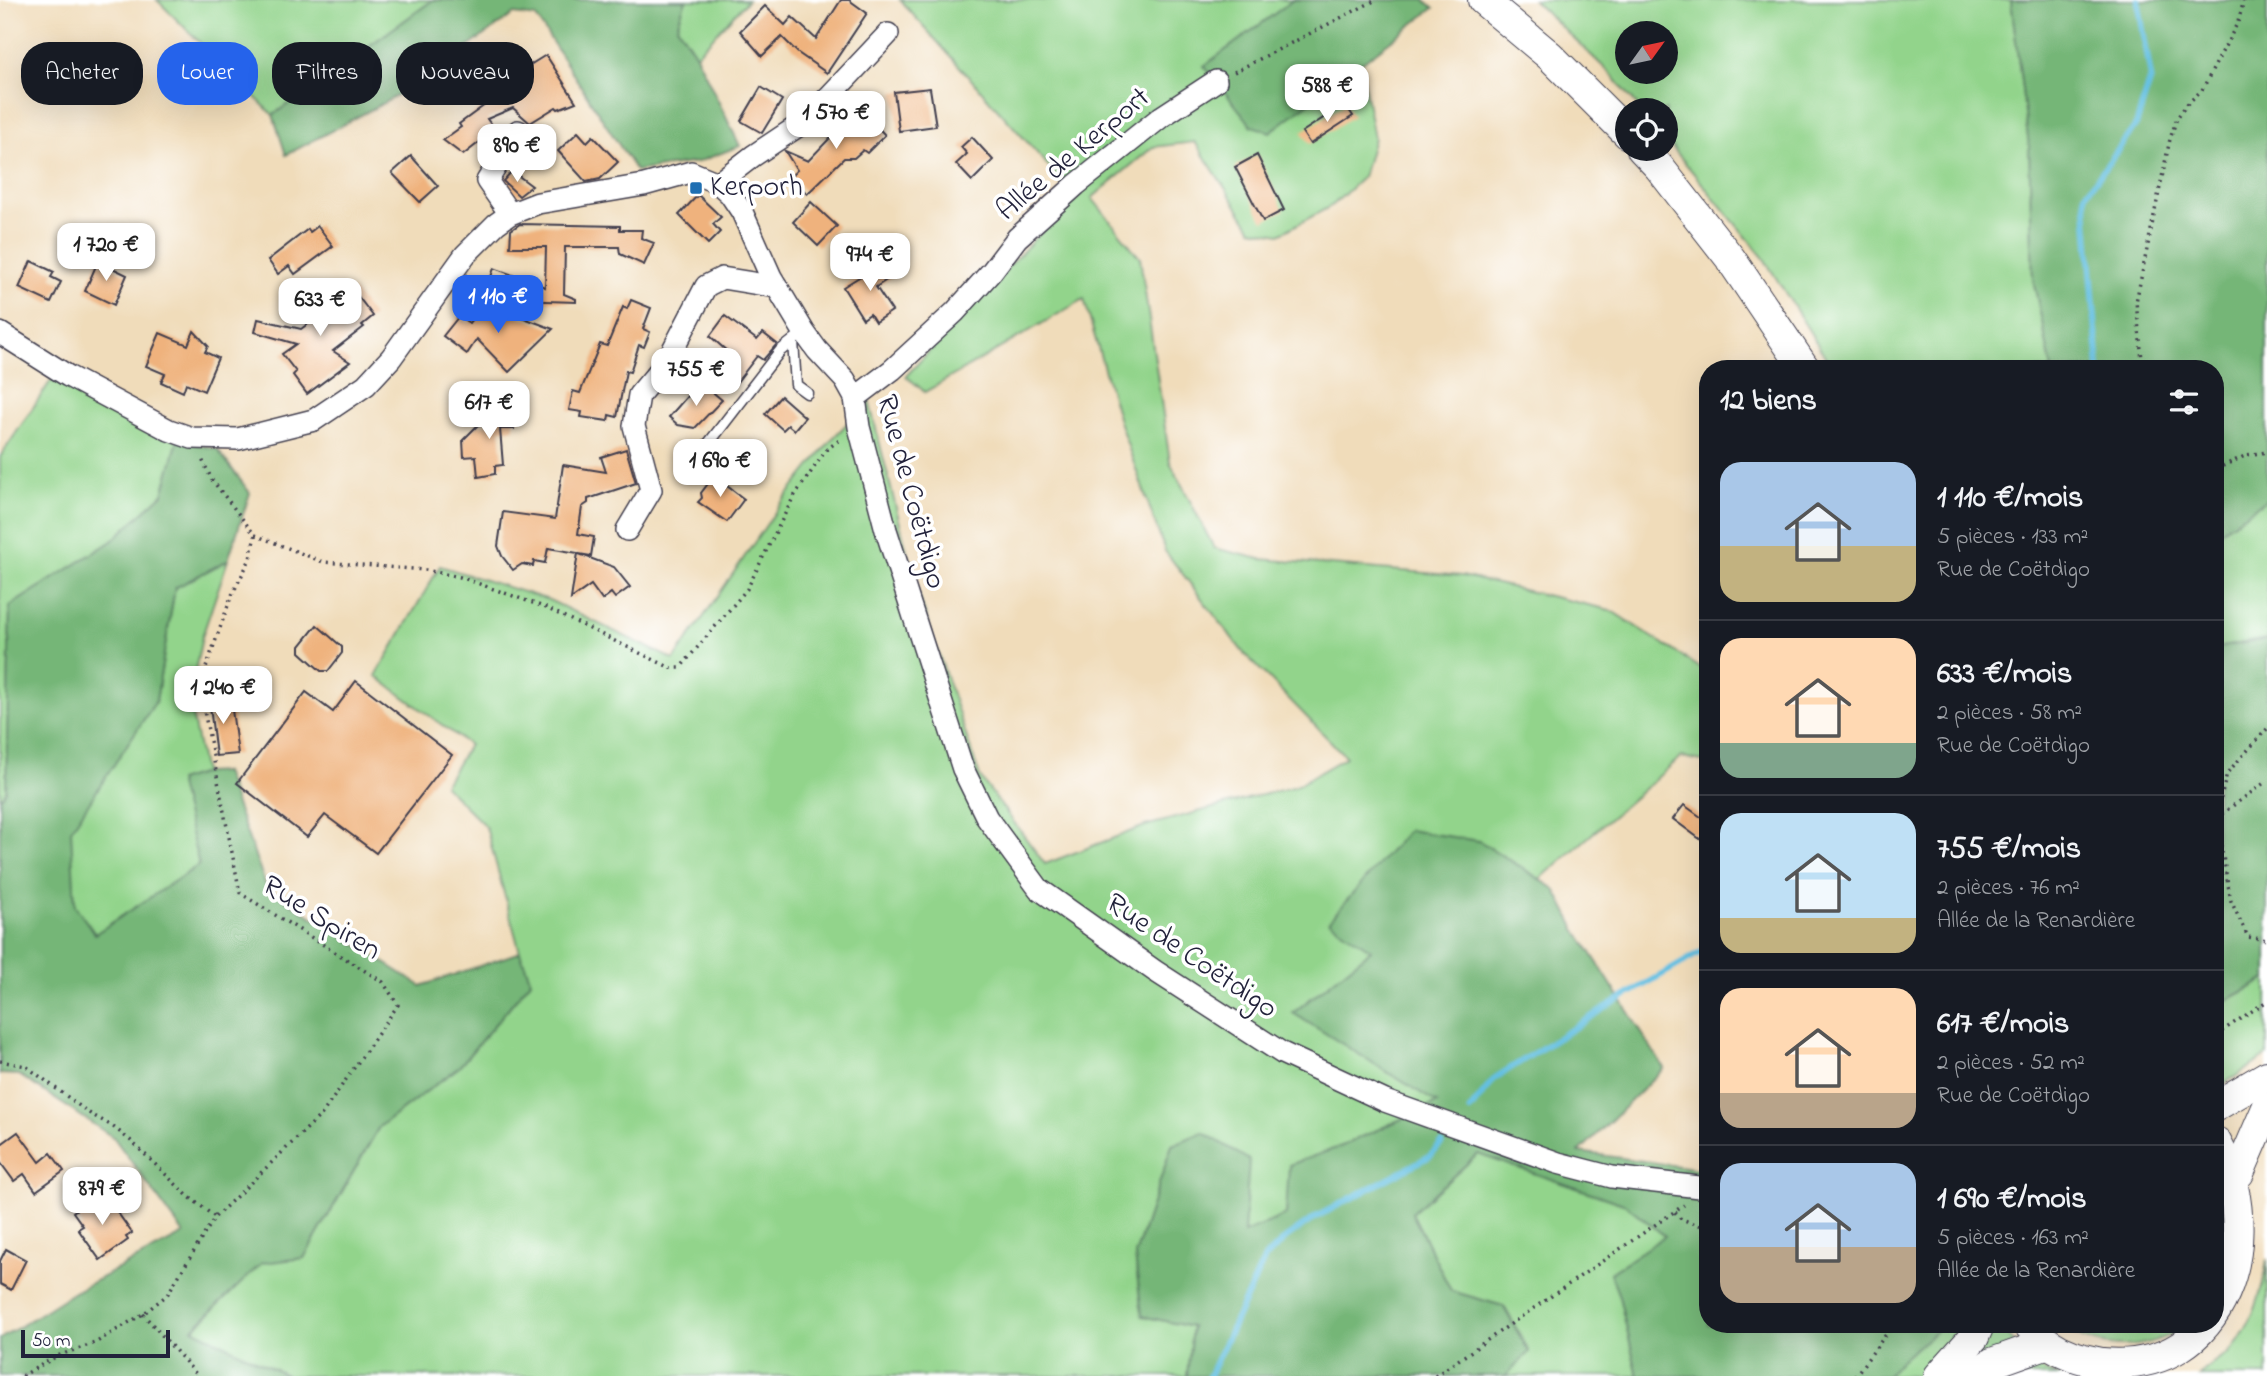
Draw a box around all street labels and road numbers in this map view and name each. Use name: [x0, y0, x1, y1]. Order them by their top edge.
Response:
street label: Allée de Kerport: [987, 77, 1161, 233]
street label: Rue de Coëtdigo: [863, 390, 957, 594]
street label: Rue Spiren: [253, 865, 389, 973]
street label: Rue de Coëtdigo: [1096, 883, 1286, 1031]

